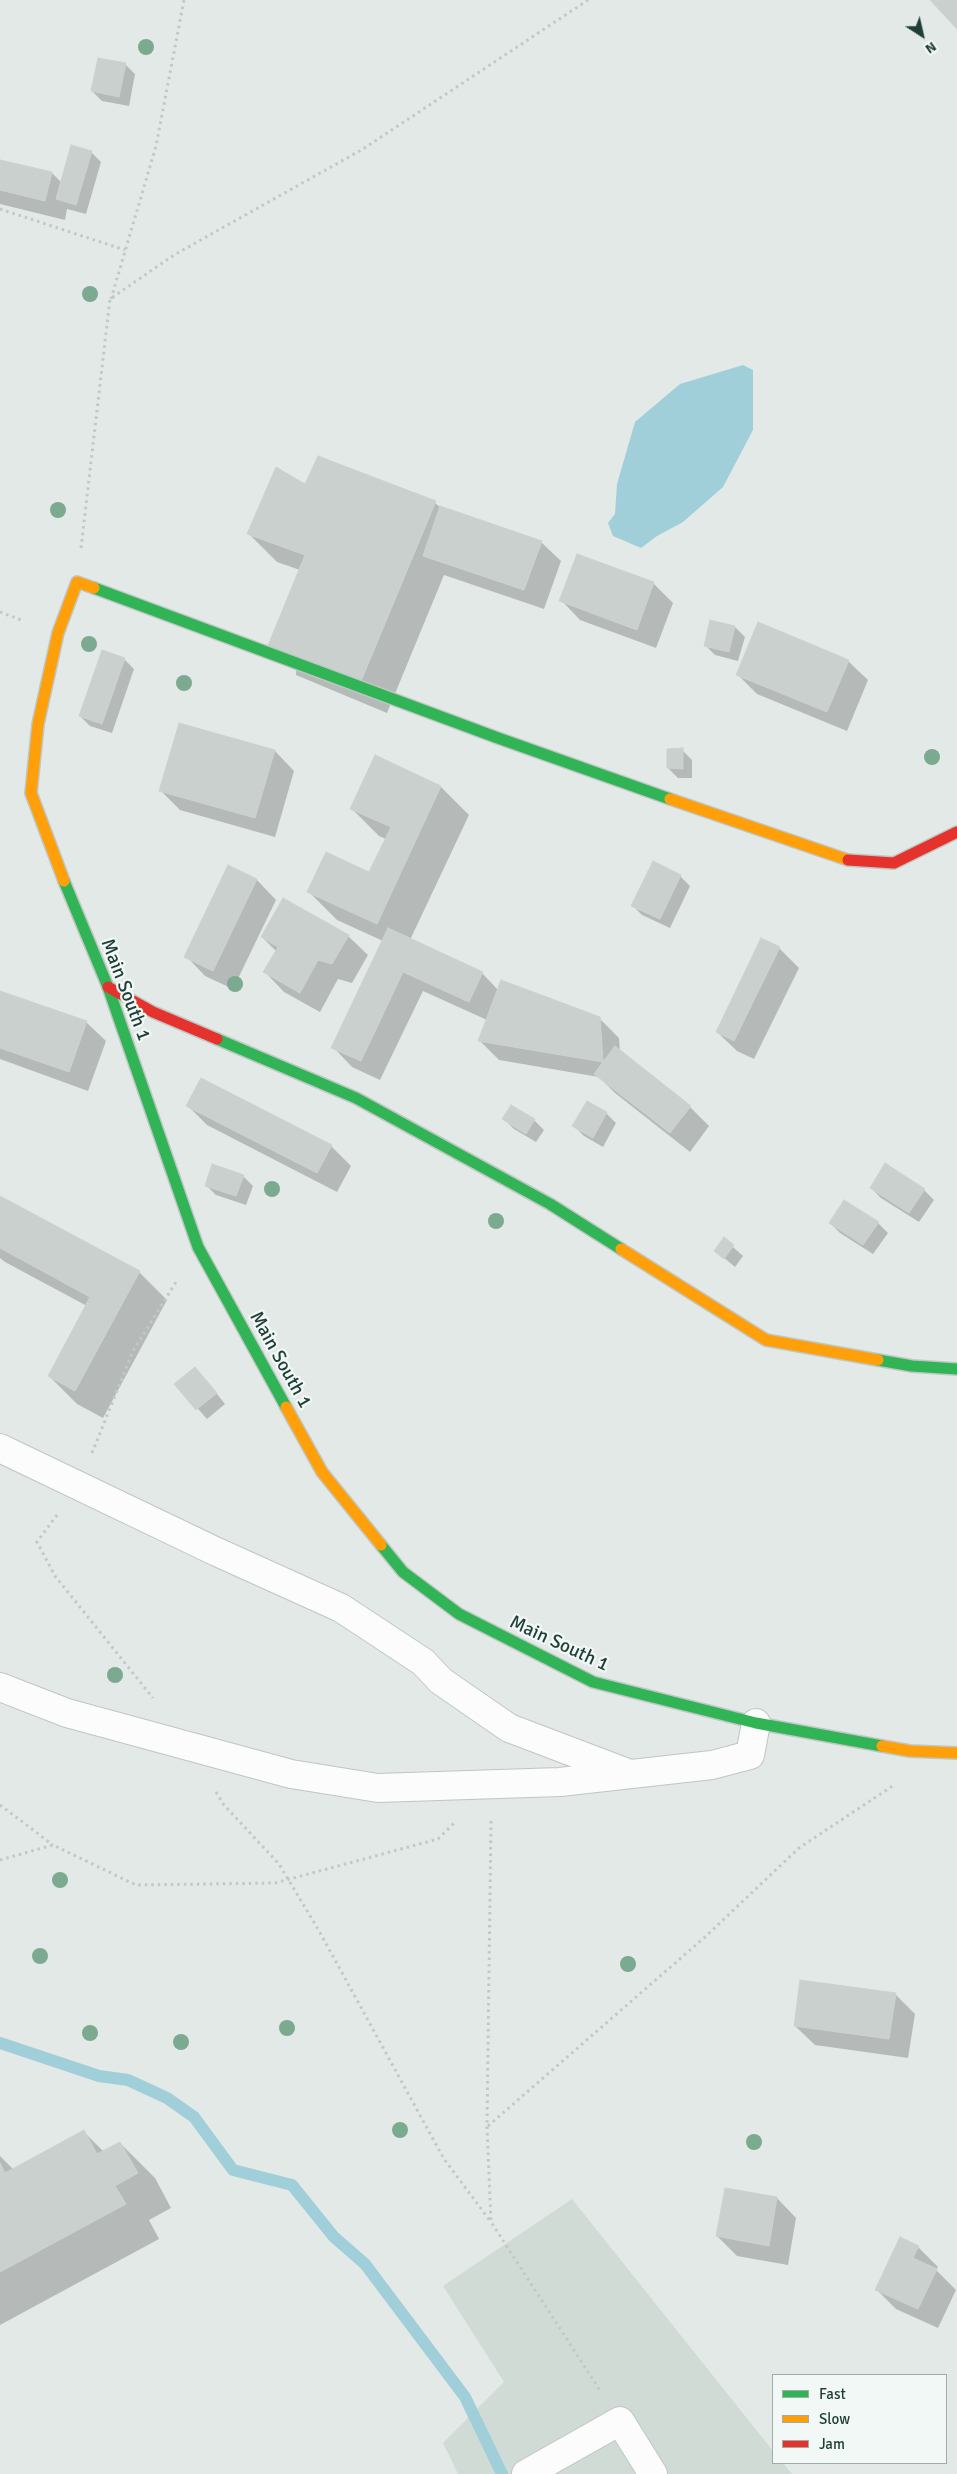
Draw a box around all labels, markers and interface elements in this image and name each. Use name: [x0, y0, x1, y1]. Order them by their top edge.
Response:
north arrow: [897, 10, 947, 60]
text: N: [922, 38, 940, 57]
street label: Main South 1: [95, 936, 155, 1044]
street label: Main South 1: [244, 1308, 316, 1412]
street label: Main South 1: [506, 1611, 612, 1677]
legend: [772, 2374, 947, 2464]
text: Fast: [819, 2385, 846, 2403]
text: Slow: [819, 2410, 850, 2428]
text: Jam: [819, 2435, 845, 2453]

